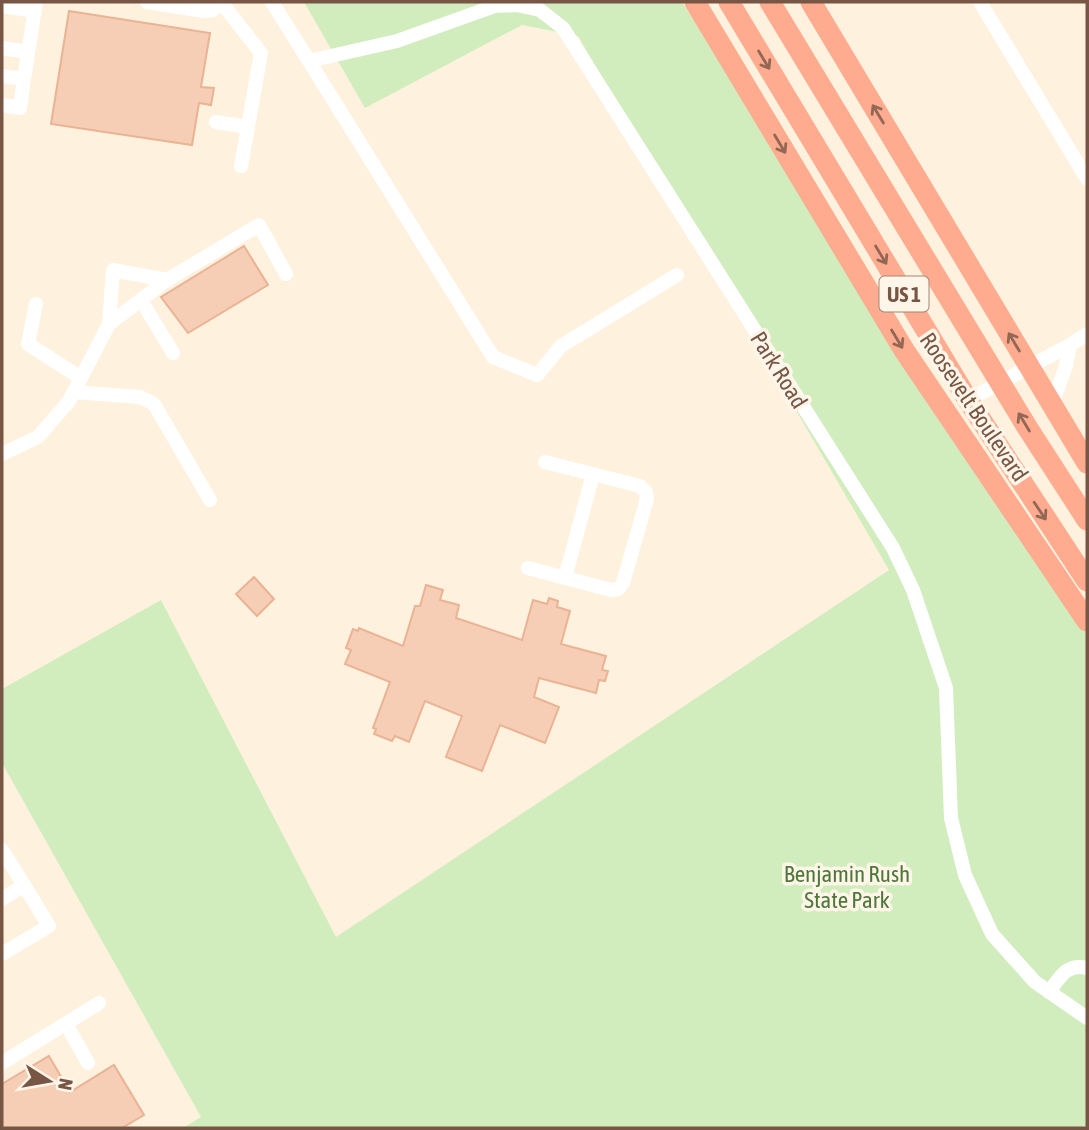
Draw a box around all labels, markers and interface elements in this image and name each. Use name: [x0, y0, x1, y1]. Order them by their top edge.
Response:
one-way arrow: [758, 50, 772, 70]
one-way arrow: [871, 104, 885, 124]
one-way arrow: [774, 134, 788, 154]
one-way arrow: [875, 245, 889, 265]
road number: US 1: [880, 276, 928, 312]
street label: Park Road: [745, 327, 813, 413]
street label: Roosevelt Boulevard: [915, 328, 1033, 486]
one-way arrow: [891, 329, 905, 349]
one-way arrow: [1007, 332, 1021, 352]
one-way arrow: [1016, 412, 1030, 432]
one-way arrow: [1033, 501, 1047, 521]
park label: Benjamin Rush State Park: [784, 861, 910, 913]
north arrow: [14, 1046, 84, 1116]
text: N: [54, 1077, 78, 1092]

